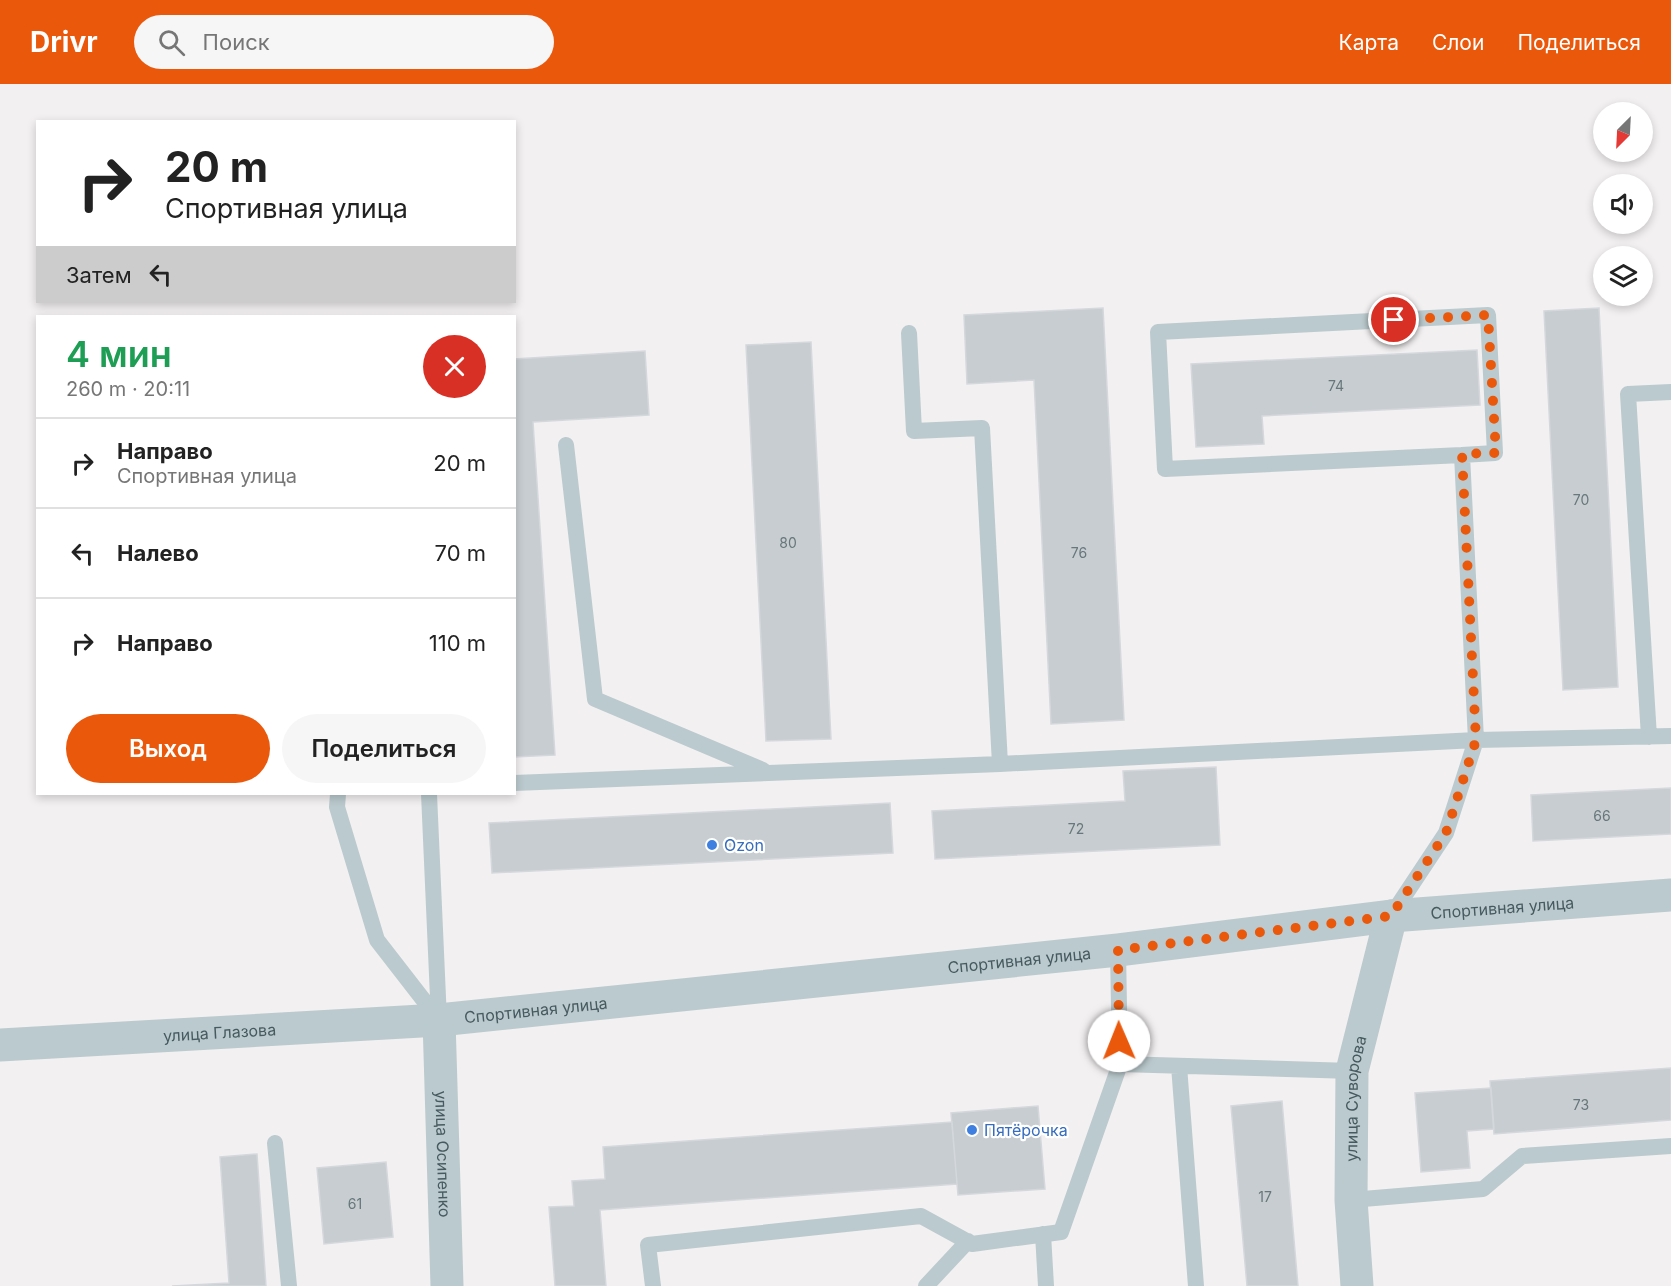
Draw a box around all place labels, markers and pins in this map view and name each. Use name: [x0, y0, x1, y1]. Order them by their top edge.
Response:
pin: [1368, 294, 1419, 345]
place label: Ozon: [724, 835, 764, 855]
marker: Ozon: [705, 838, 719, 852]
place label: Пятёрочка: [984, 1120, 1068, 1140]
marker: Пятёрочка: [965, 1123, 979, 1137]

